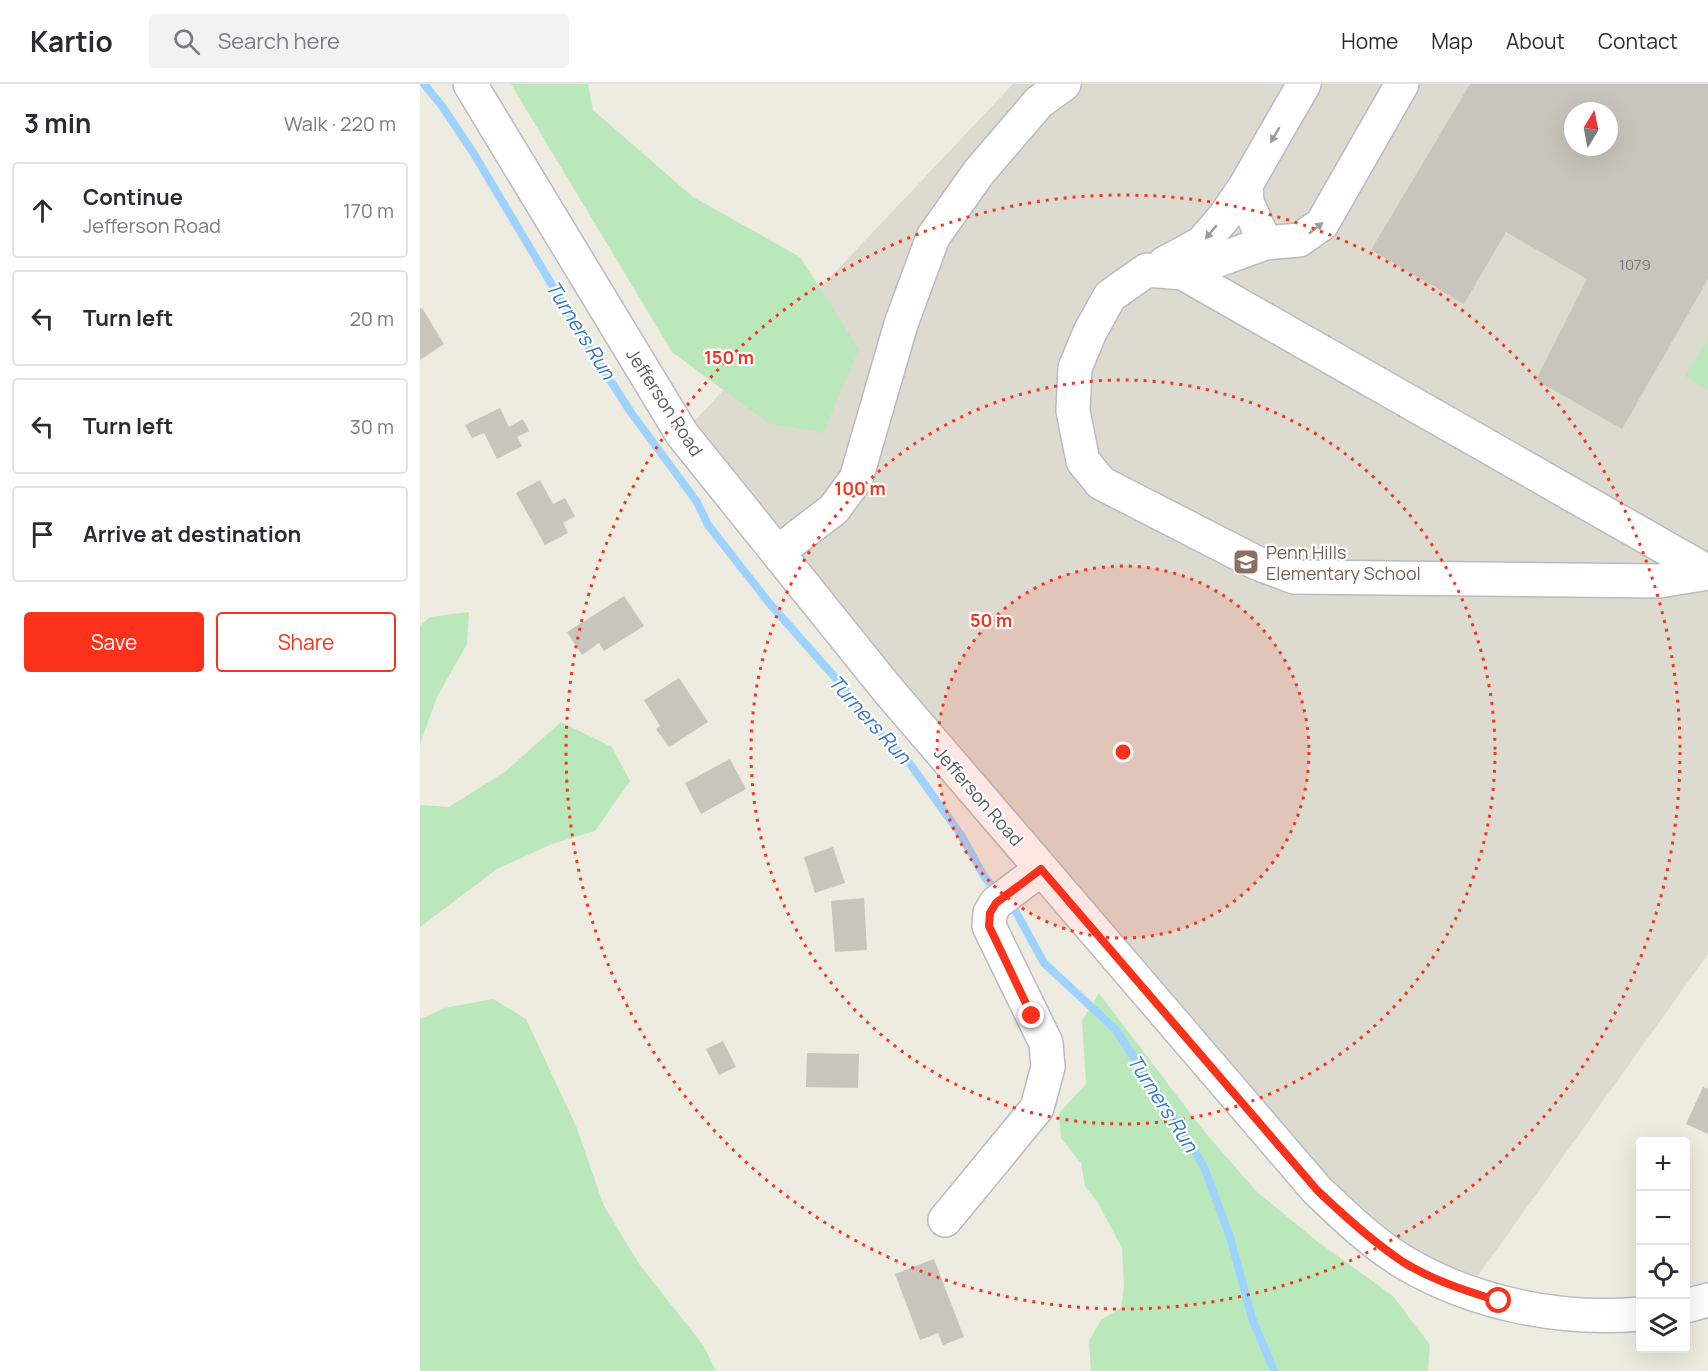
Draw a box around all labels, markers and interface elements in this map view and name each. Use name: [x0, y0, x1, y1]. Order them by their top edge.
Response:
search box: [149, 14, 569, 68]
text: Kartio: [30, 22, 113, 60]
icon: search: [170, 25, 203, 58]
text: Search here: [218, 26, 340, 56]
text: Home: [1341, 27, 1398, 55]
text: Map: [1431, 27, 1473, 55]
text: About: [1506, 27, 1565, 55]
text: Contact: [1598, 27, 1678, 55]
north arrow: [1564, 102, 1618, 156]
text: 3 min: [24, 105, 91, 141]
text: Walk · 220 m: [284, 110, 396, 137]
one-way arrow: [1270, 127, 1280, 144]
text: Continue: [83, 182, 183, 212]
icon: ahead: [26, 194, 59, 227]
text: 170 m: [343, 197, 394, 224]
text: Jefferson Road: [83, 212, 221, 239]
one-way arrow: [1308, 222, 1323, 234]
one-way arrow: [1205, 224, 1218, 239]
house number: 1079: [1619, 254, 1651, 275]
water label: Turners Run: [540, 276, 623, 385]
icon: left: [26, 302, 59, 335]
text: Turn left: [83, 303, 173, 333]
text: 20 m: [349, 305, 394, 332]
street label: Jefferson Road: [621, 343, 709, 461]
text: 150 m: [704, 345, 754, 369]
icon: left: [26, 410, 59, 443]
text: Turn left: [83, 411, 173, 441]
text: 30 m: [350, 413, 394, 440]
text: 100 m: [834, 476, 886, 500]
icon: arrive: [26, 518, 59, 551]
text: Arrive at destination: [83, 519, 301, 549]
place label: Penn Hills Elementary School: [1266, 540, 1421, 585]
school or university icon: Penn Hills Elementary School: [1231, 547, 1261, 577]
text: 50 m: [970, 608, 1012, 632]
button: Save: [24, 612, 204, 672]
button: Share: [216, 612, 396, 672]
water label: Turners Run: [823, 669, 918, 770]
street label: Jefferson Road: [929, 741, 1029, 851]
centre of rings: [1113, 742, 1133, 762]
route end: [1018, 1002, 1044, 1028]
water label: Turners Run: [1121, 1049, 1205, 1158]
map controls: [1636, 1137, 1690, 1353]
button: +: [1636, 1137, 1690, 1191]
button: −: [1636, 1191, 1690, 1245]
button: locate: [1636, 1245, 1690, 1299]
route start: [1485, 1287, 1511, 1313]
button: layers: [1636, 1299, 1690, 1353]

